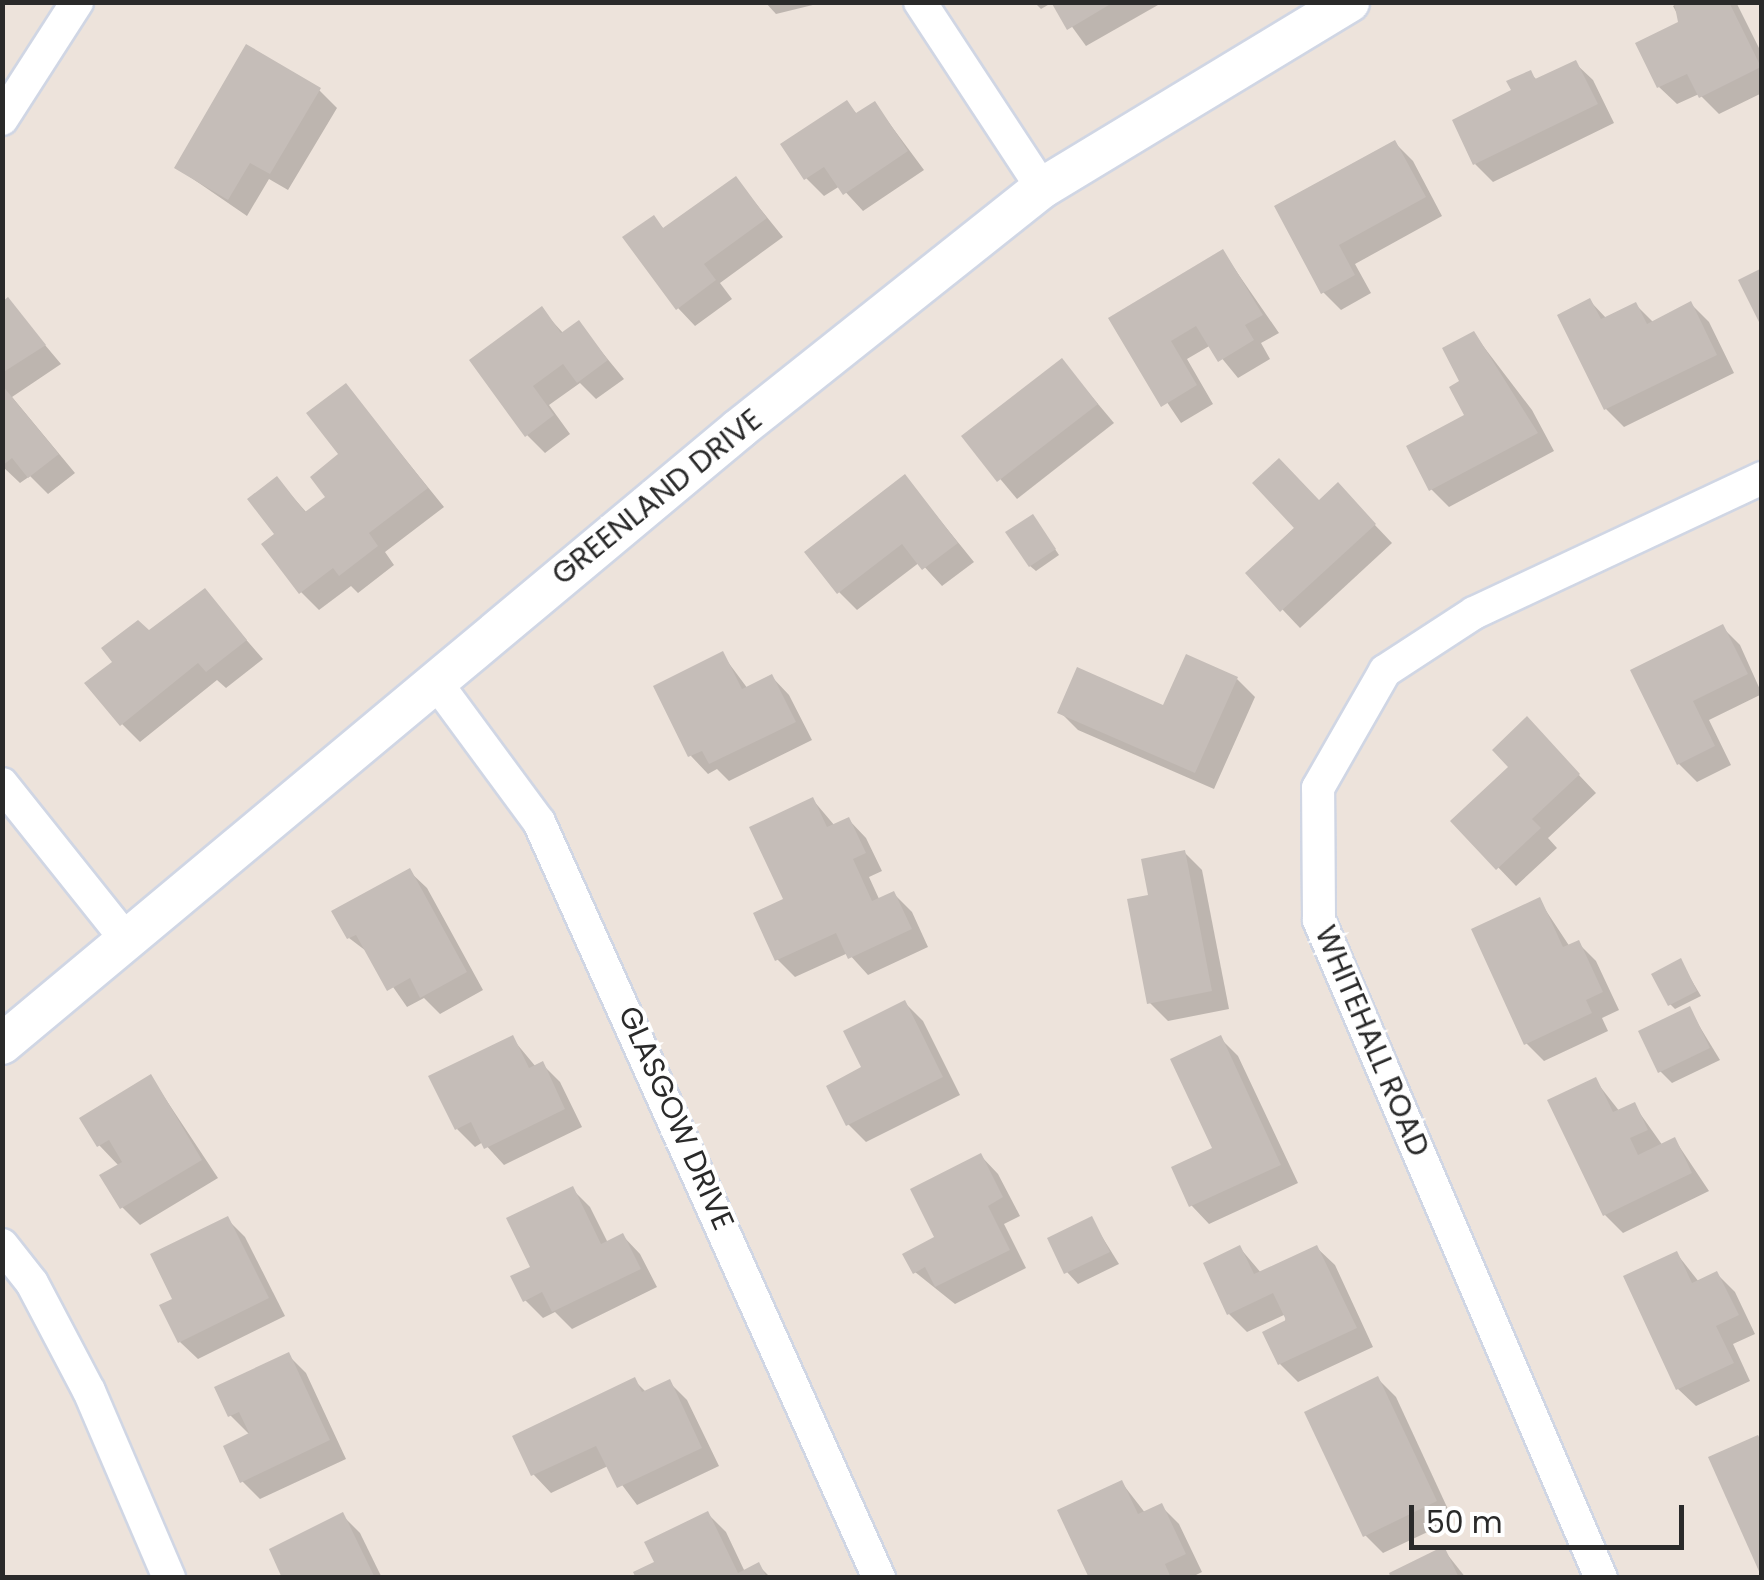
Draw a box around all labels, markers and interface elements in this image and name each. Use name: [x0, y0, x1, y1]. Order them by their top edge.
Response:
street label: GREENLAND DRIVE: [545, 401, 769, 593]
street label: WHITEHALL ROAD: [1307, 920, 1437, 1162]
street label: GLASGOW DRIVE: [611, 1001, 741, 1235]
scale bar: [1414, 1485, 1689, 1547]
text: 50 m: [1426, 1501, 1503, 1544]

